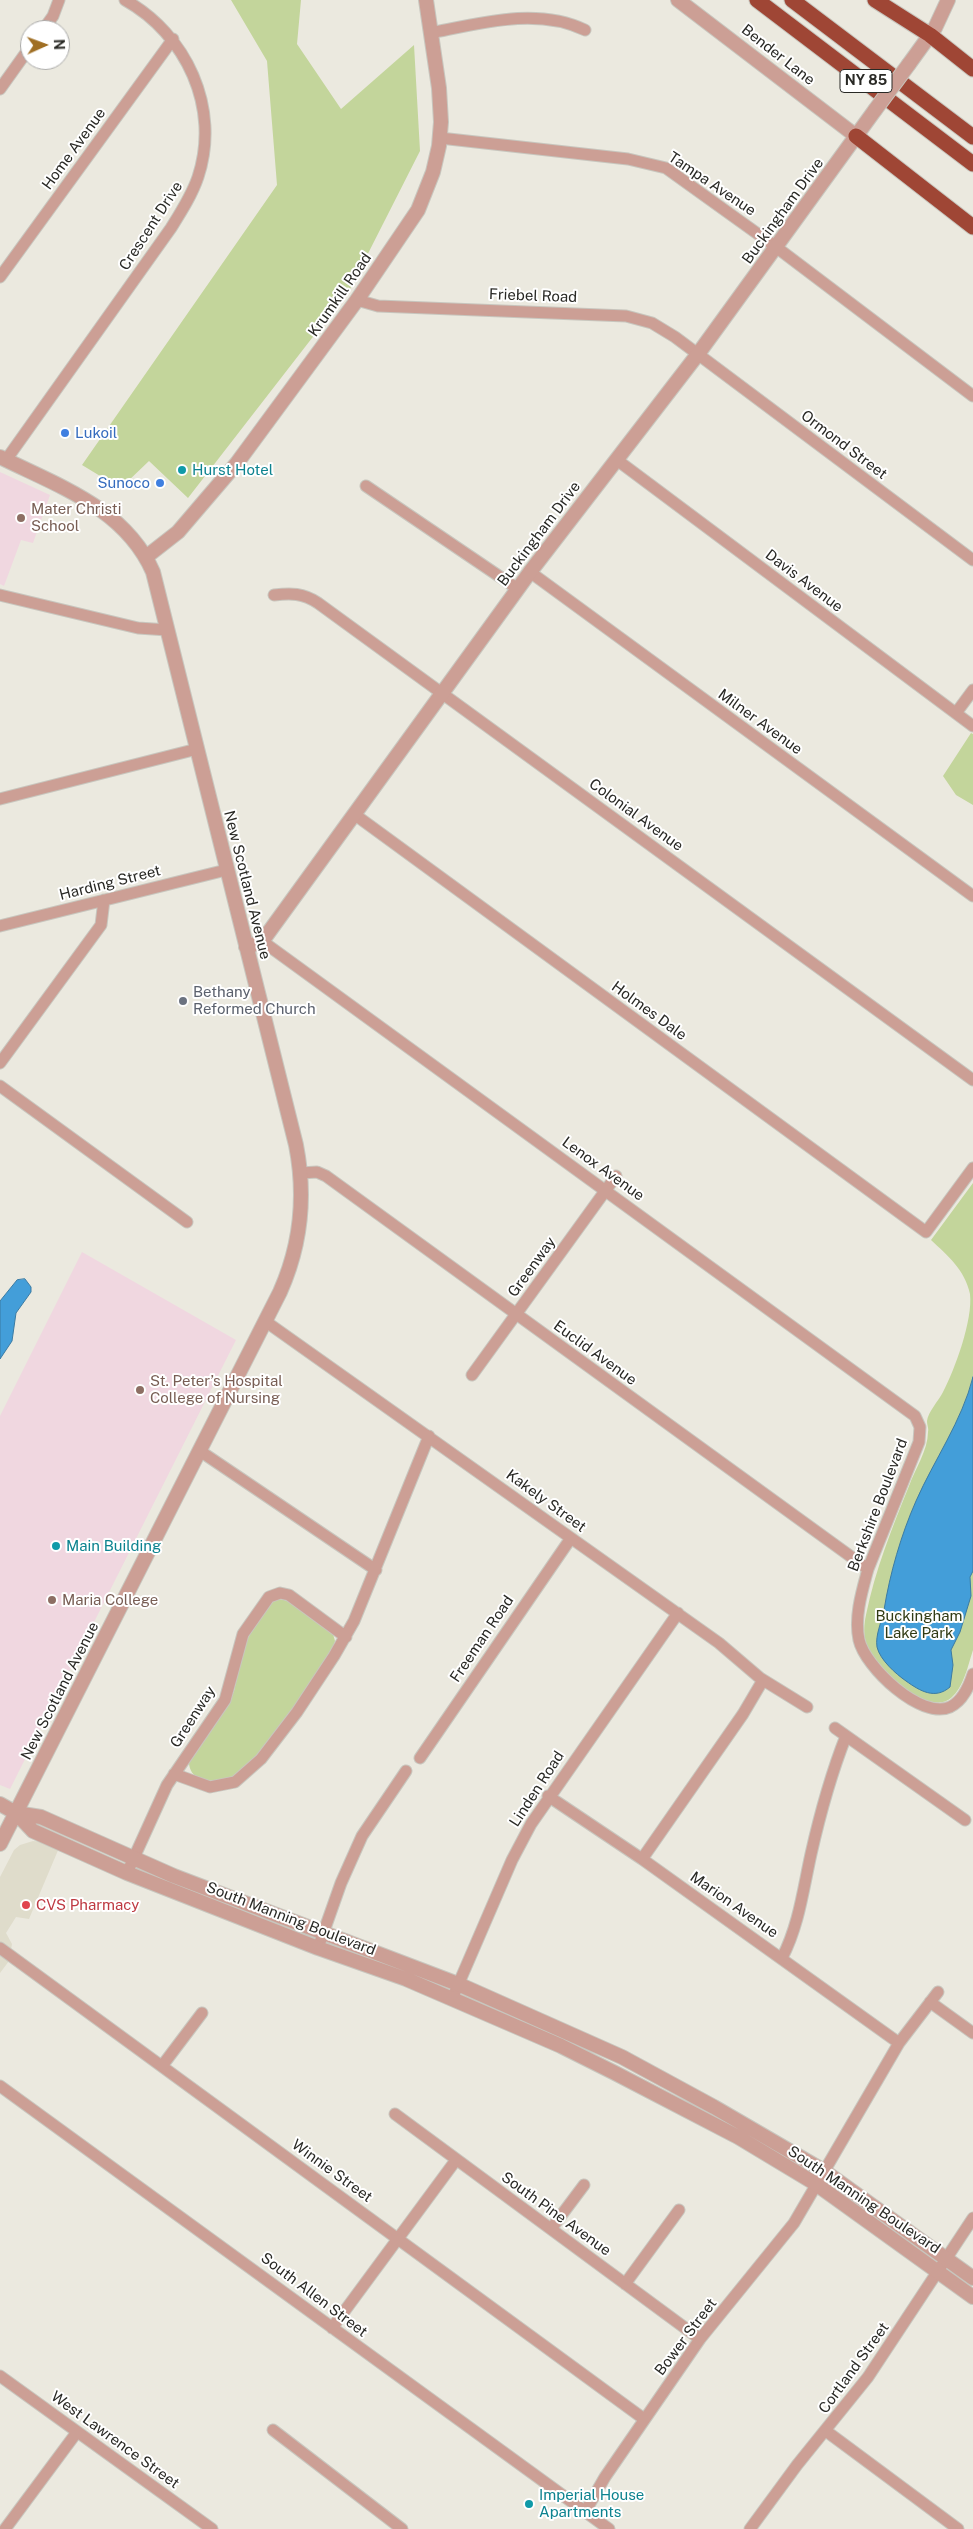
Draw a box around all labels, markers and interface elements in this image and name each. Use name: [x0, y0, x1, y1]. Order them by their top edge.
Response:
north arrow: [20, 20, 70, 70]
street label: Bender Lane: [738, 21, 818, 89]
text: N: [51, 39, 67, 50]
road number: NY 85: [840, 70, 892, 92]
street label: Home Avenue: [38, 105, 110, 193]
street label: Tampa Avenue: [665, 148, 759, 220]
street label: Buckingham Drive: [739, 155, 827, 267]
street label: Crescent Drive: [116, 178, 186, 274]
street label: Krumkill Road: [304, 250, 376, 340]
street label: Friebel Road: [489, 285, 577, 307]
street label: Ormond Street: [797, 407, 891, 483]
place label: Lukoil: [75, 424, 117, 442]
marker: Lukoil: [59, 427, 71, 439]
place label: Hurst Hotel: [192, 461, 273, 479]
marker: Hurst Hotel: [176, 464, 188, 476]
place label: Sunoco: [97, 474, 150, 492]
marker: Sunoco: [154, 477, 166, 489]
street label: Buckingham Drive: [494, 478, 584, 590]
place label: Mater Christi School: [31, 500, 121, 535]
marker: Mater Christi School: [15, 512, 27, 524]
street label: Davis Avenue: [762, 546, 846, 616]
street label: Milner Avenue: [714, 685, 806, 759]
street label: Colonial Avenue: [585, 775, 687, 855]
street label: New Scotland Avenue: [220, 809, 274, 961]
street label: Harding Street: [57, 862, 163, 904]
street label: Holmes Dale: [608, 978, 690, 1044]
place label: Bethany Reformed Church: [193, 983, 316, 1018]
marker: Bethany Reformed Church: [177, 995, 189, 1007]
street label: Lenox Avenue: [558, 1133, 648, 1205]
street label: Greenway: [504, 1234, 560, 1300]
street label: Euclid Avenue: [550, 1317, 640, 1389]
place label: St. Peter’s Hospital College of Nursing: [150, 1372, 283, 1407]
marker: St. Peter’s Hospital College of Nursing: [134, 1384, 146, 1396]
street label: Berkshire Boulevard: [844, 1436, 912, 1574]
street label: Kakely Street: [502, 1466, 590, 1536]
place label: Main Building: [66, 1537, 161, 1555]
marker: Main Building: [50, 1540, 62, 1552]
place label: Maria College: [62, 1591, 158, 1609]
street label: Freeman Road: [446, 1592, 518, 1686]
marker: Maria College: [46, 1594, 58, 1606]
park label: Buckingham Lake Park: [876, 1607, 962, 1642]
street label: New Scotland Avenue: [17, 1619, 103, 1763]
street label: Greenway: [166, 1683, 220, 1751]
street label: Linden Road: [506, 1748, 568, 1830]
street label: Marion Avenue: [686, 1868, 782, 1942]
street label: South Manning Boulevard: [204, 1878, 378, 1960]
place label: CVS Pharmacy: [36, 1896, 139, 1914]
marker: CVS Pharmacy: [20, 1899, 32, 1911]
street label: Winnie Street: [288, 2136, 376, 2206]
street label: South Manning Boulevard: [784, 2142, 944, 2258]
street label: South Pine Avenue: [498, 2168, 614, 2260]
street label: South Allen Street: [257, 2249, 371, 2341]
street label: Bower Street: [651, 2295, 721, 2379]
street label: Cortland Street: [815, 2319, 893, 2417]
street label: West Lawrence Street: [47, 2387, 183, 2493]
place label: Imperial House Apartments: [539, 2486, 644, 2521]
marker: Imperial House Apartments: [523, 2498, 535, 2510]

